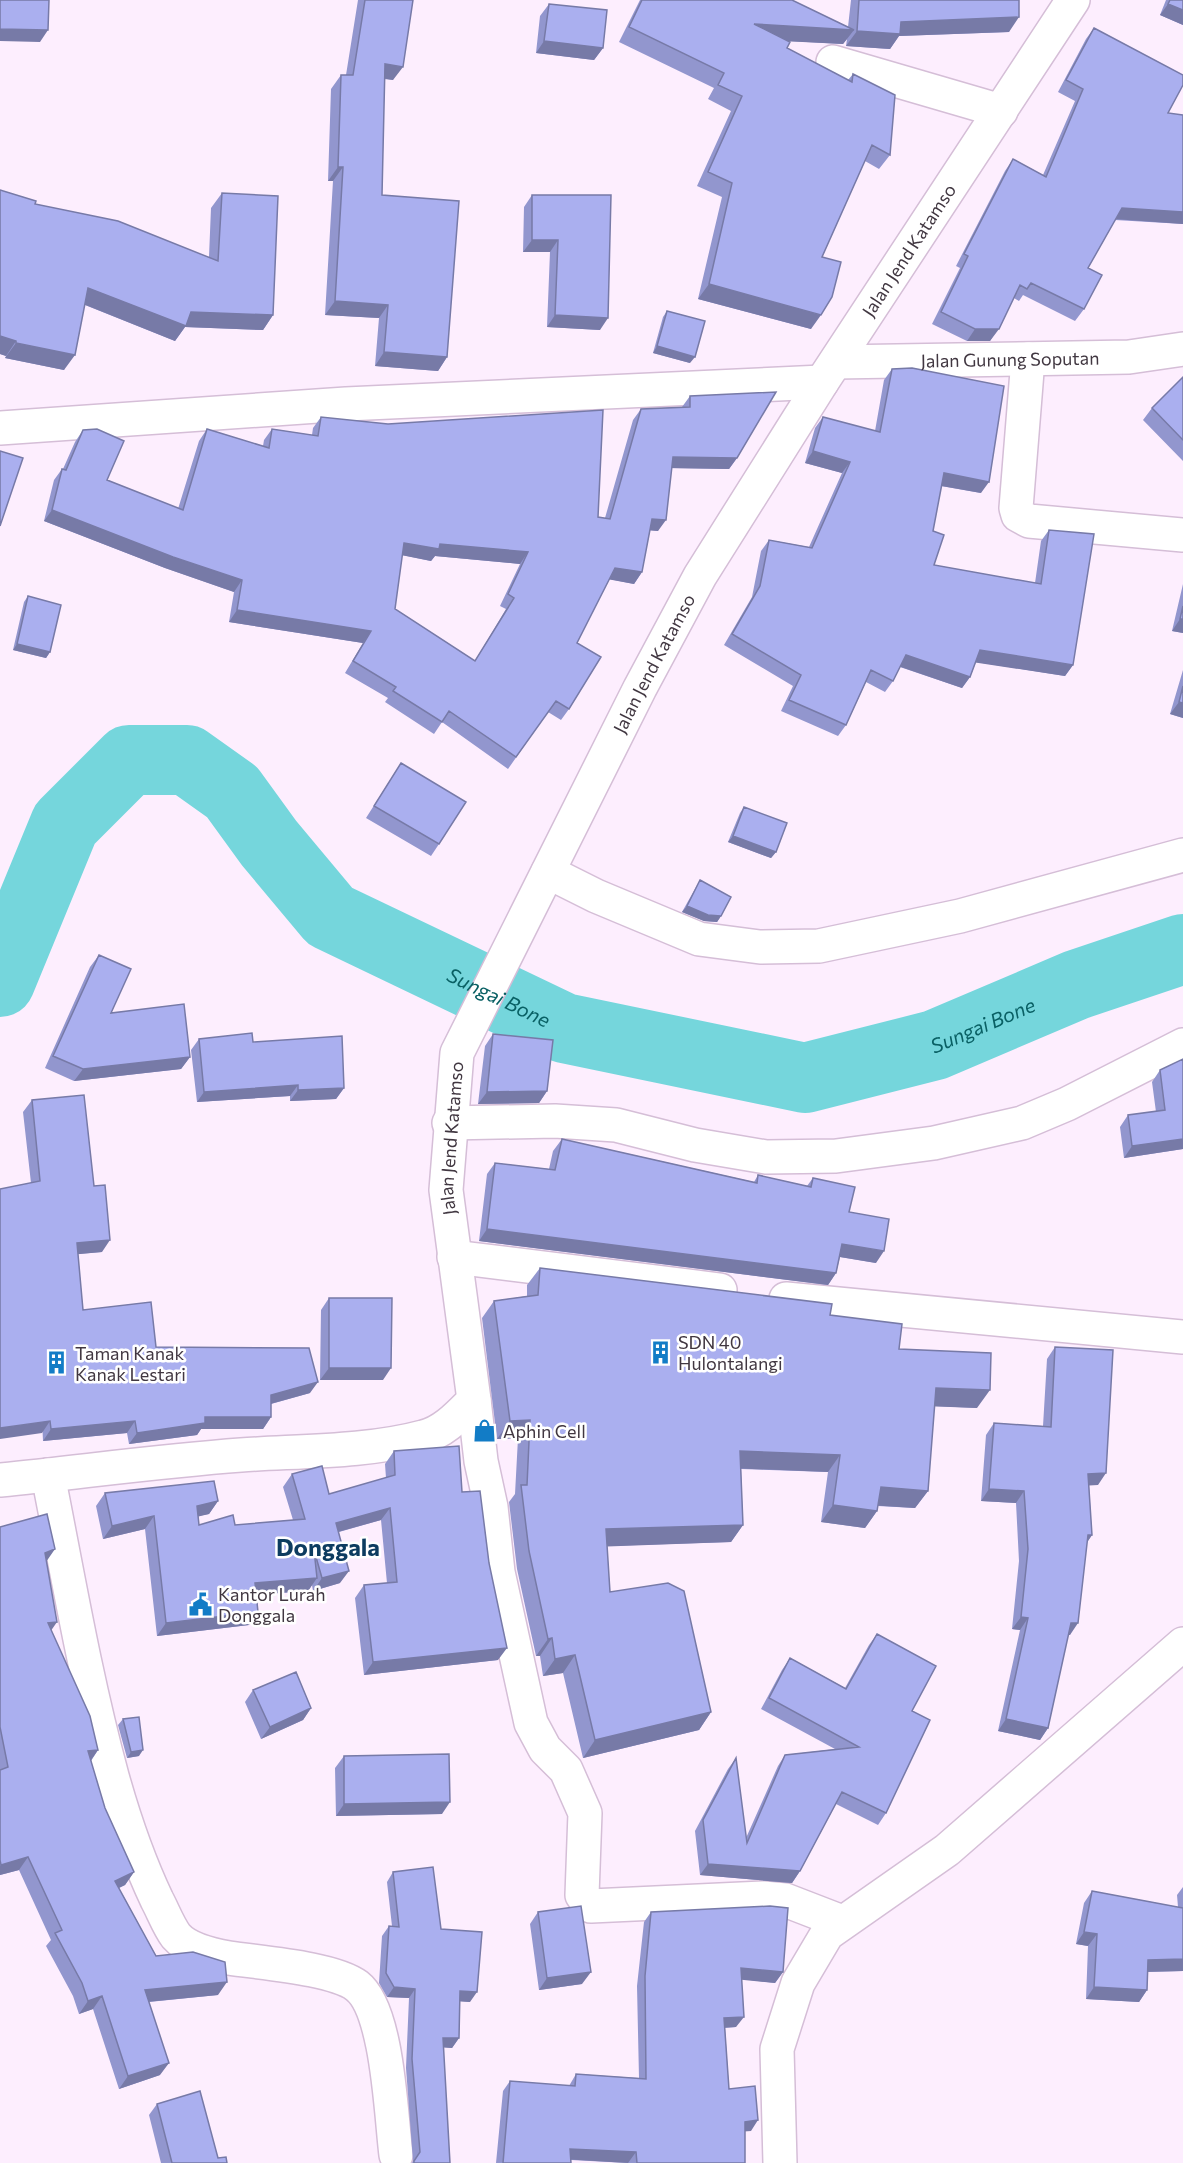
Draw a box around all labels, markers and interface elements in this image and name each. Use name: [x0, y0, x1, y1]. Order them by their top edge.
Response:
street label: Jalan Jend Katamso: [857, 180, 960, 321]
street label: Jalan Gunung Soputan: [920, 347, 1100, 372]
street label: Jalan Jend Katamso: [608, 590, 699, 737]
water label: Sungai Bone: [443, 962, 555, 1032]
water label: Sungai Bone: [927, 992, 1039, 1058]
street label: Jalan Jend Katamso: [435, 1061, 467, 1217]
place label: SDN 40 Hulontalangi: [678, 1331, 783, 1374]
building icon: SDN 40 Hulontalangi: [647, 1339, 673, 1365]
place label: Taman Kanak Kanak Lestari: [75, 1342, 186, 1385]
building icon: Taman Kanak Kanak Lestari: [44, 1350, 70, 1376]
shop icon: Aphin Cell: [472, 1418, 498, 1444]
place label: Aphin Cell: [503, 1420, 586, 1442]
district label: Donggala: [276, 1532, 380, 1561]
place label: Kantor Lurah Donggala: [218, 1583, 326, 1626]
public building icon: Kantor Lurah Donggala: [187, 1591, 213, 1617]

